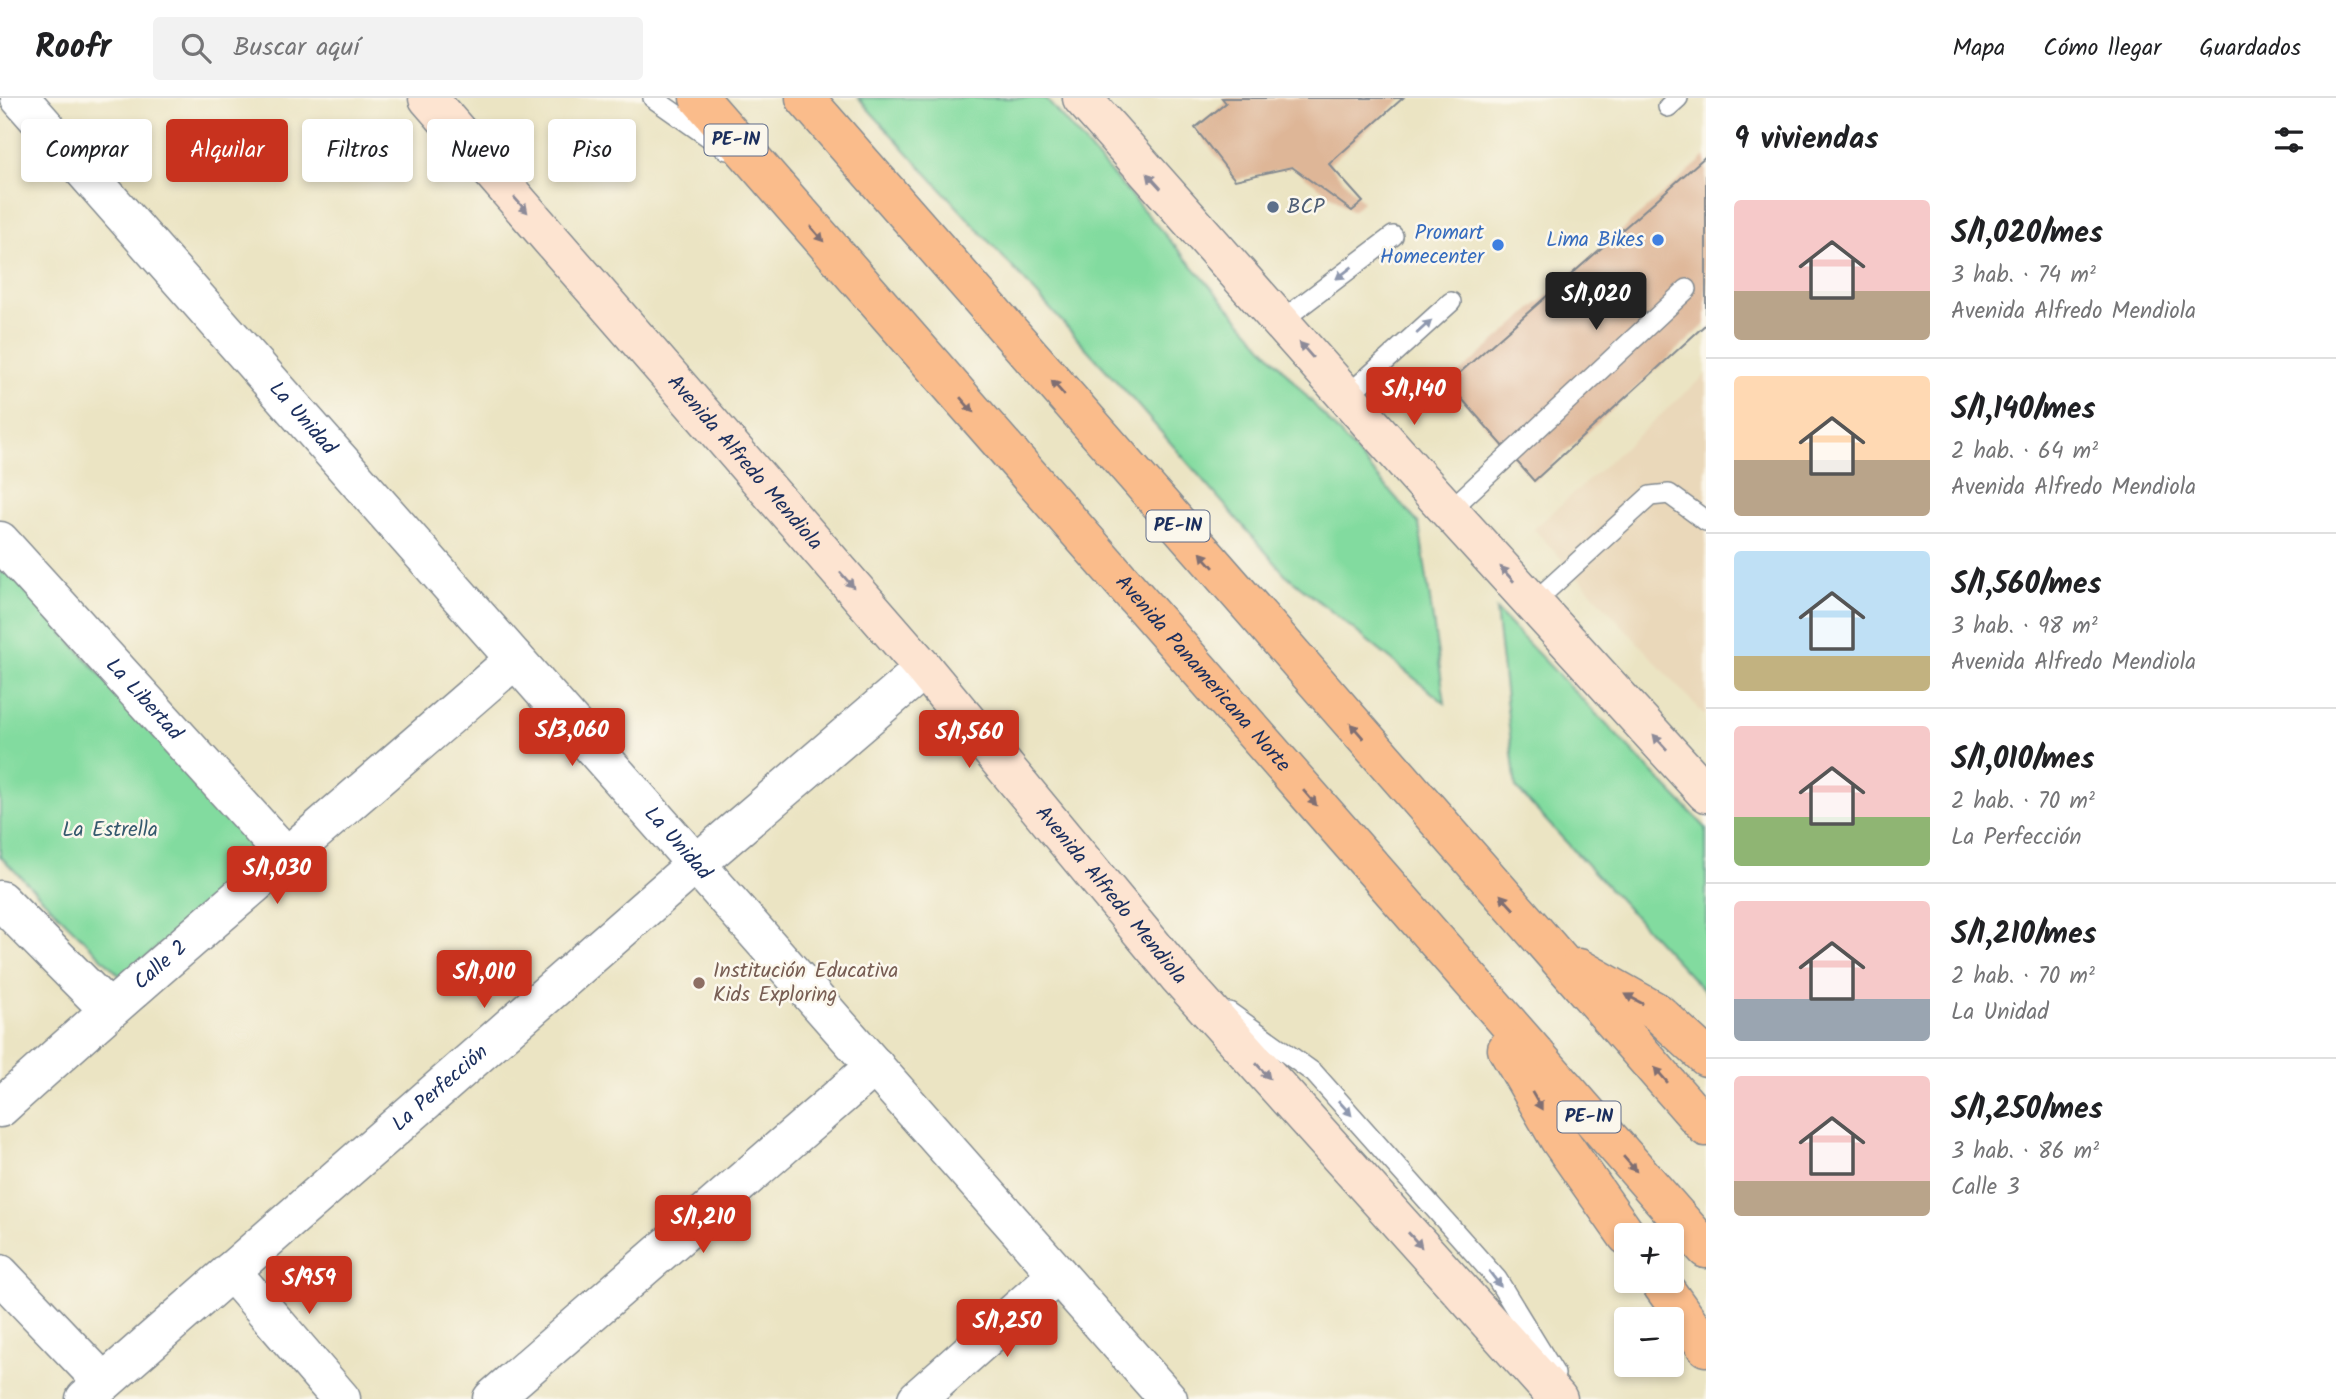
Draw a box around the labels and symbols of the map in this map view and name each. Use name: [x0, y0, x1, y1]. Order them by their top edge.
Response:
road number: PE-1N: [704, 124, 768, 156]
one-way arrow: [1147, 172, 1162, 189]
place label: BCP: [1287, 191, 1325, 224]
one-way arrow: [513, 196, 529, 214]
marker: BCP: [1265, 199, 1281, 215]
place label: Promart Homecenter: [1380, 217, 1485, 274]
place label: Lima Bikes: [1546, 224, 1644, 257]
one-way arrow: [809, 225, 825, 243]
marker: Lima Bikes: [1650, 232, 1666, 248]
marker: Promart Homecenter: [1490, 237, 1506, 253]
one-way arrow: [1335, 266, 1353, 280]
pin: S/1,020: [1531, 272, 1661, 332]
one-way arrow: [1415, 319, 1433, 335]
one-way arrow: [1299, 342, 1315, 359]
street label: Avenida Alfredo Mendiola: [659, 367, 831, 558]
pin: S/1,140: [1349, 368, 1479, 427]
street label: La Unidad: [261, 374, 345, 463]
one-way arrow: [1051, 380, 1066, 397]
one-way arrow: [959, 396, 975, 414]
road number: PE-1N: [1146, 510, 1210, 542]
one-way arrow: [1200, 552, 1216, 569]
one-way arrow: [1499, 565, 1515, 583]
street label: Avenida Panamericana Norte: [1107, 567, 1299, 780]
one-way arrow: [839, 571, 855, 589]
street label: La Libertad: [97, 650, 191, 749]
pin: S/3,060: [507, 708, 637, 768]
pin: S/1,560: [904, 710, 1034, 770]
one-way arrow: [1349, 722, 1365, 740]
one-way arrow: [1653, 734, 1668, 751]
one-way arrow: [1302, 789, 1318, 807]
street label: Avenida Alfredo Mendiola: [1027, 798, 1195, 992]
street label: La Unidad: [636, 799, 720, 888]
park label: La Estrella: [62, 814, 158, 847]
pin: S/1,030: [212, 846, 342, 906]
one-way arrow: [1499, 893, 1515, 911]
street label: Calle 2: [126, 932, 195, 998]
pin: S/1,010: [419, 950, 549, 1010]
place label: Institución Educativa Kids Exploring: [713, 955, 898, 1012]
marker: Institución Educativa Kids Exploring: [691, 975, 707, 991]
one-way arrow: [1625, 993, 1644, 1005]
street label: La Perfección: [384, 1036, 496, 1140]
one-way arrow: [1255, 1062, 1271, 1079]
one-way arrow: [1654, 1067, 1669, 1084]
one-way arrow: [1531, 1091, 1543, 1110]
one-way arrow: [1337, 1099, 1353, 1117]
road number: PE-1N: [1558, 1102, 1620, 1133]
one-way arrow: [1622, 1155, 1638, 1172]
pin: S/1,210: [638, 1196, 768, 1255]
one-way arrow: [1407, 1231, 1423, 1248]
pin: S/959: [260, 1256, 358, 1316]
one-way arrow: [1488, 1270, 1502, 1288]
pin: S/1,250: [942, 1300, 1072, 1359]

